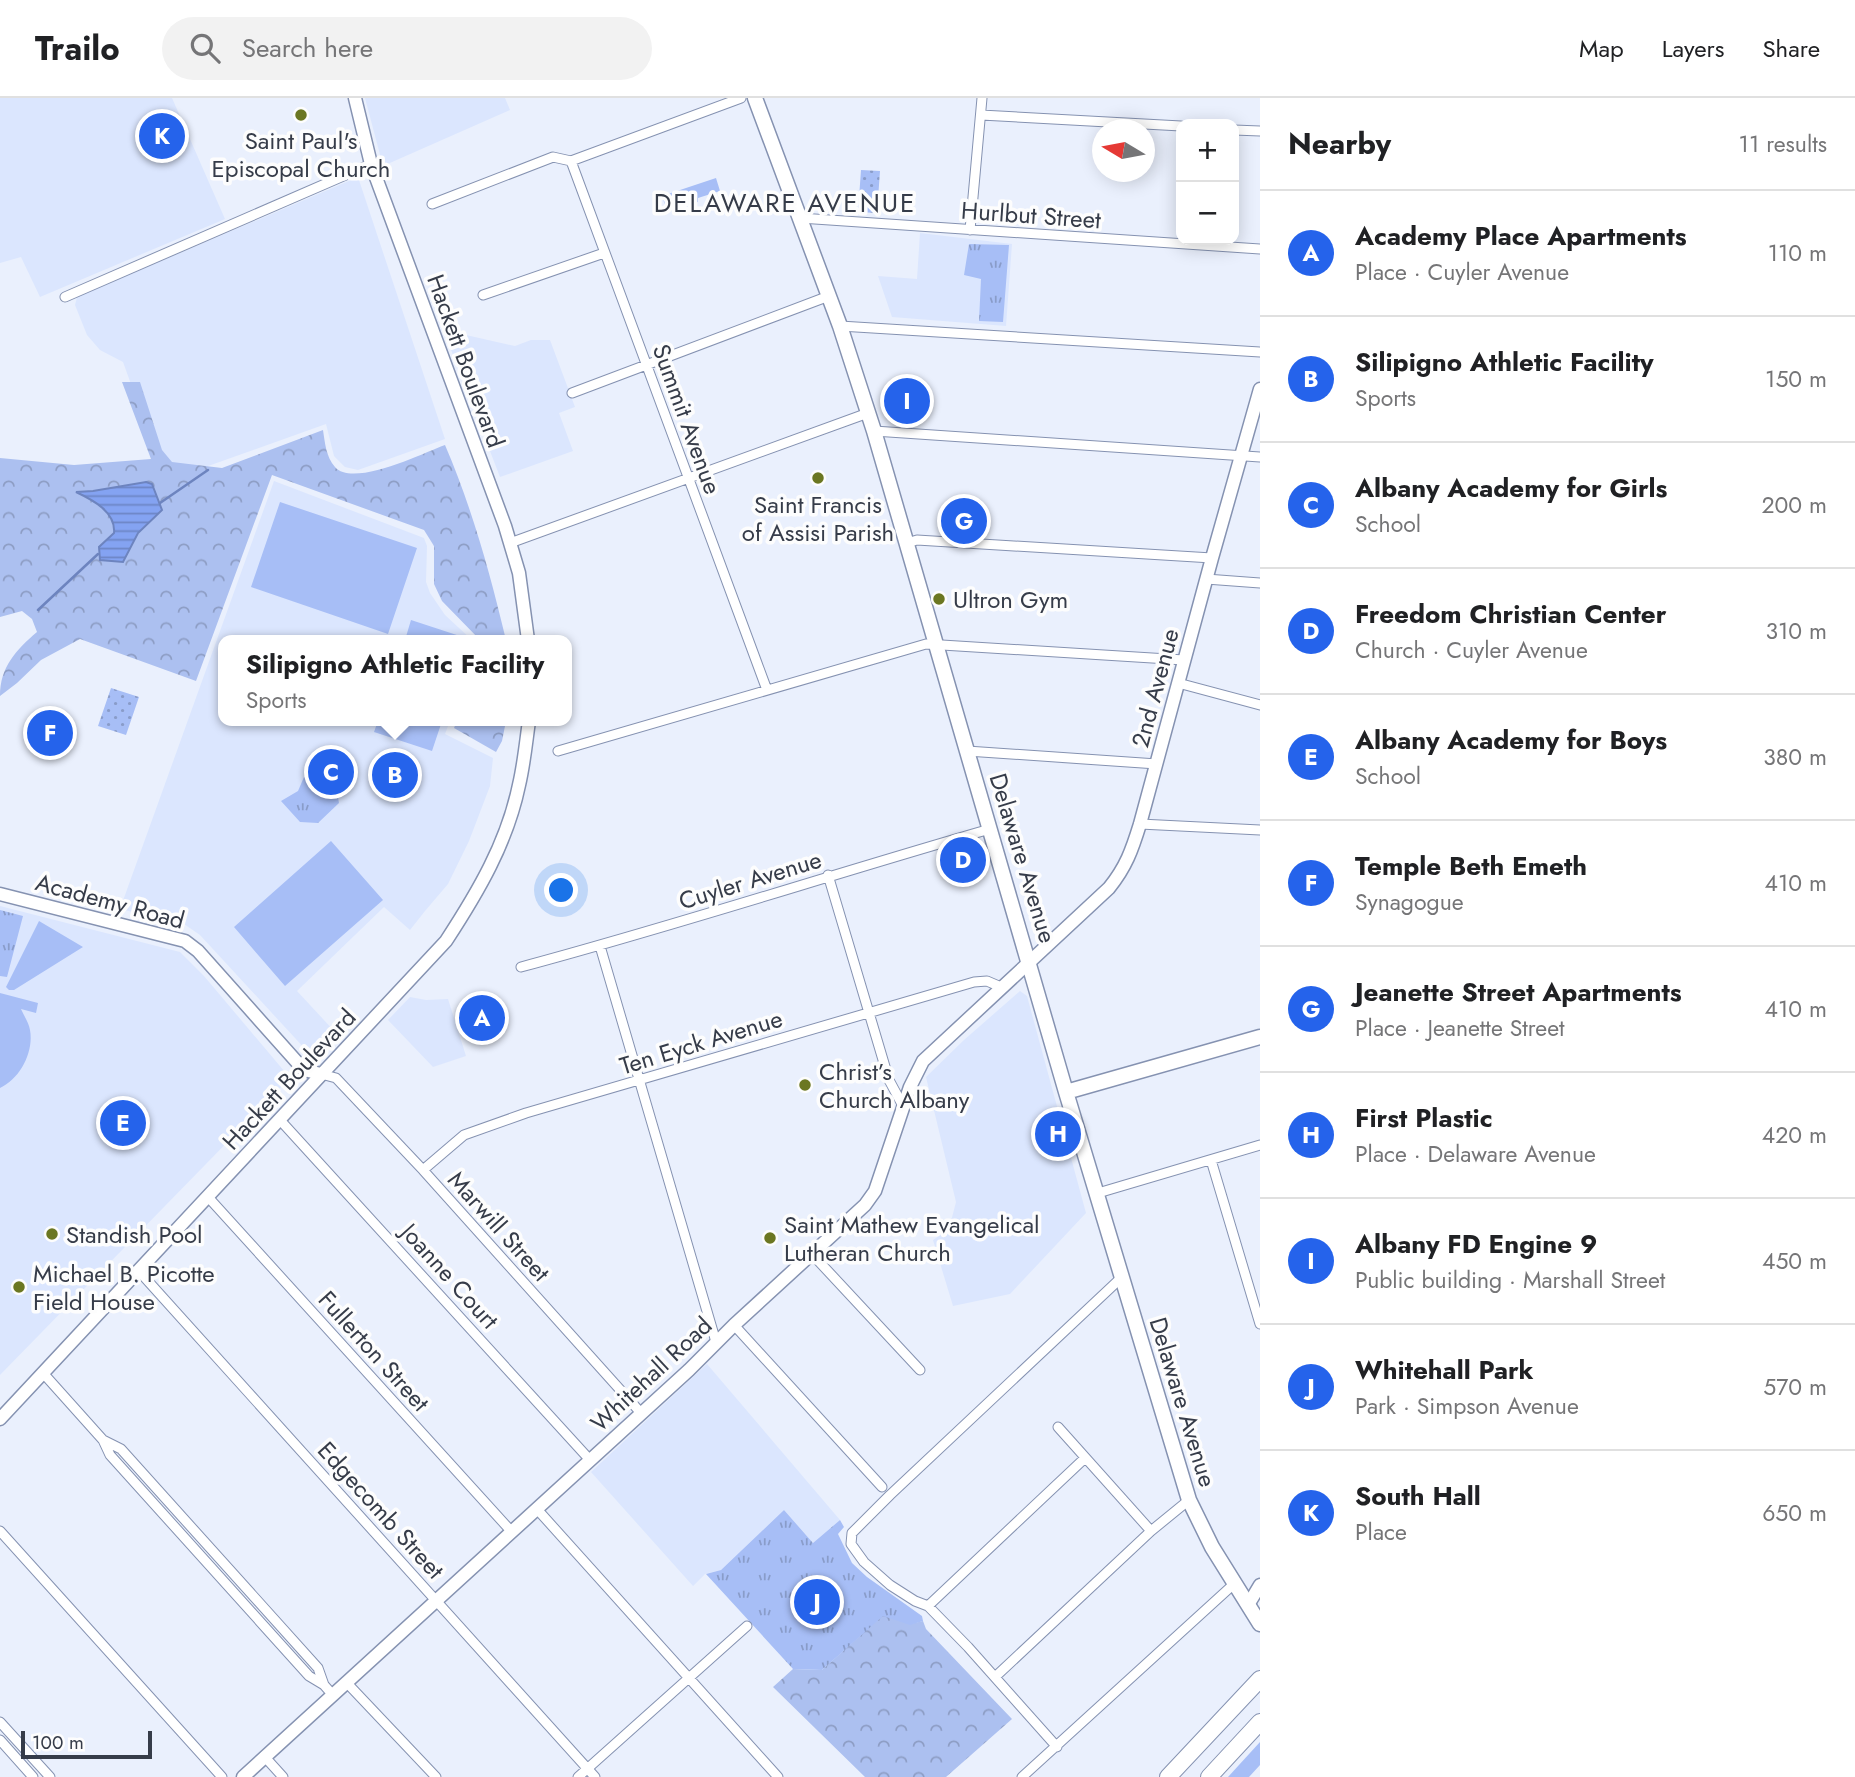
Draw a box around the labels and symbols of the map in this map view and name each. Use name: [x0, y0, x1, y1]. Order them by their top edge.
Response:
marker: Saint Paul's Episcopal Church: [293, 107, 309, 123]
pin: K: [139, 110, 185, 162]
north arrow: [1092, 119, 1155, 182]
place label: Saint Paul's Episcopal Church: [212, 123, 390, 186]
district label: DELAWARE AVENUE: [654, 184, 916, 222]
street label: Hurlbut Street: [960, 193, 1102, 237]
street label: Hackett Boulevard: [418, 269, 514, 453]
street label: Summit Avenue: [644, 339, 730, 499]
pin: I: [884, 375, 930, 427]
marker: Saint Francis of Assisi Parish: [810, 470, 826, 486]
place label: Saint Francis of Assisi Parish: [742, 487, 894, 550]
pin: G: [941, 495, 987, 547]
place label: Ultron Gym: [953, 582, 1068, 617]
marker: Ultron Gym: [931, 591, 947, 607]
street label: 2nd Avenue: [1122, 625, 1188, 751]
pin: F: [27, 707, 73, 759]
pin: C: [308, 746, 354, 798]
pin: B: [372, 749, 418, 801]
street label: Delaware Avenue: [981, 769, 1065, 947]
pin: D: [940, 834, 986, 886]
street label: Cuyler Avenue: [674, 842, 826, 918]
street label: Academy Road: [32, 864, 188, 938]
your location: [544, 873, 578, 907]
pin: A: [459, 992, 505, 1044]
street label: Hackett Boulevard: [214, 1000, 364, 1158]
street label: Ten Eyck Avenue: [615, 1001, 787, 1083]
place label: Christ’s Church Albany: [819, 1054, 970, 1117]
marker: Christ’s Church Albany: [797, 1077, 813, 1093]
pin: E: [100, 1097, 146, 1149]
pin: H: [1035, 1108, 1081, 1160]
street label: Marwill Street: [440, 1163, 558, 1289]
place label: Saint Mathew Evangelical Lutheran Church: [784, 1207, 1040, 1270]
street label: Joanne Court: [391, 1213, 507, 1337]
place label: Standish Pool: [66, 1217, 203, 1252]
marker: Standish Pool: [44, 1226, 60, 1242]
marker: Saint Mathew Evangelical Lutheran Church: [762, 1230, 778, 1246]
place label: Michael B. Picotte Field House: [33, 1256, 215, 1319]
marker: Michael B. Picotte Field House: [11, 1279, 27, 1295]
street label: Fullerton Street: [310, 1283, 438, 1419]
street label: Whitehall Road: [582, 1308, 720, 1440]
street label: Delaware Avenue: [1141, 1313, 1225, 1491]
street label: Edgecomb Street: [310, 1433, 452, 1587]
pin: J: [794, 1576, 840, 1628]
scale bar: [21, 1728, 152, 1760]

